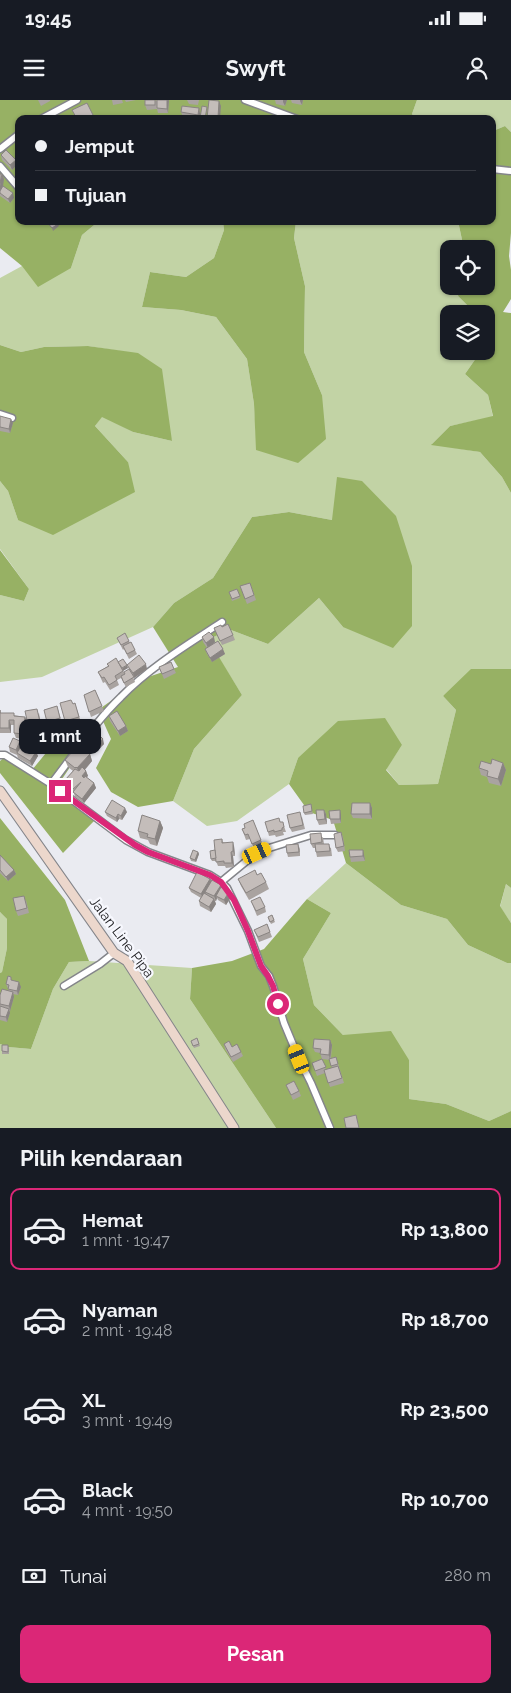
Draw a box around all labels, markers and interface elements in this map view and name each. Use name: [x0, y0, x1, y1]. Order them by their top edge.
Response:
text: 19:45: [25, 7, 72, 29]
icon: menu: [20, 54, 48, 82]
icon: person: [463, 54, 491, 82]
text: Swyft: [225, 55, 286, 81]
text: Jemput: [65, 135, 134, 157]
text: Tujuan: [65, 184, 126, 206]
map controls: [440, 240, 495, 360]
button: locate: [440, 240, 495, 295]
button: layers: [440, 305, 495, 360]
callout: 1 mnt: [19, 718, 101, 754]
text: 1 mnt: [39, 727, 81, 746]
route end: [49, 780, 71, 802]
car: [240, 840, 273, 866]
street label: Jalan Line Pipa: [87, 894, 157, 980]
route start: [267, 993, 289, 1015]
car: [286, 1042, 311, 1076]
text: Pilih kendaraan: [20, 1145, 182, 1171]
icon: car: [22, 1207, 67, 1252]
text: Hemat: [82, 1209, 143, 1231]
text: Rp 13,800: [401, 1218, 489, 1240]
text: 1 mnt · 19:47: [82, 1231, 170, 1250]
icon: car: [22, 1297, 67, 1342]
text: Nyaman: [82, 1299, 158, 1321]
text: Rp 18,700: [401, 1308, 489, 1330]
text: 2 mnt · 19:48: [82, 1321, 172, 1340]
icon: car: [22, 1387, 67, 1432]
text: XL: [82, 1389, 105, 1411]
text: Rp 23,500: [400, 1398, 489, 1420]
text: 3 mnt · 19:49: [82, 1411, 172, 1430]
icon: car: [22, 1477, 67, 1522]
text: Black: [82, 1479, 133, 1501]
text: Rp 10,700: [401, 1488, 489, 1510]
text: 4 mnt · 19:50: [82, 1501, 173, 1520]
icon: cash: [20, 1562, 48, 1590]
text: Tunai: [60, 1565, 107, 1587]
text: 280 m: [445, 1566, 491, 1585]
button: Pesan: [20, 1625, 491, 1683]

